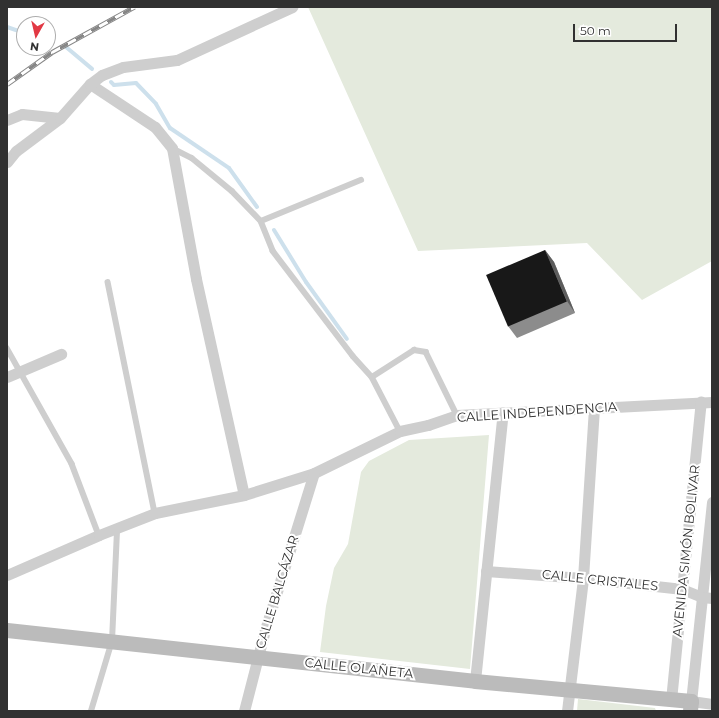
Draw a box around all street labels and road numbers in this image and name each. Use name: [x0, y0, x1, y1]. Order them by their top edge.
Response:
street label: CALLE INDEPENDENCIA: [456, 399, 618, 425]
street label: AVENIDA SIMÓN BOLIVAR: [669, 464, 703, 638]
street label: CALLE BALCÁZAR: [252, 533, 302, 651]
street label: CALLE CRISTALES: [541, 566, 659, 594]
street label: CALLE OLAÑETA: [304, 655, 414, 681]

